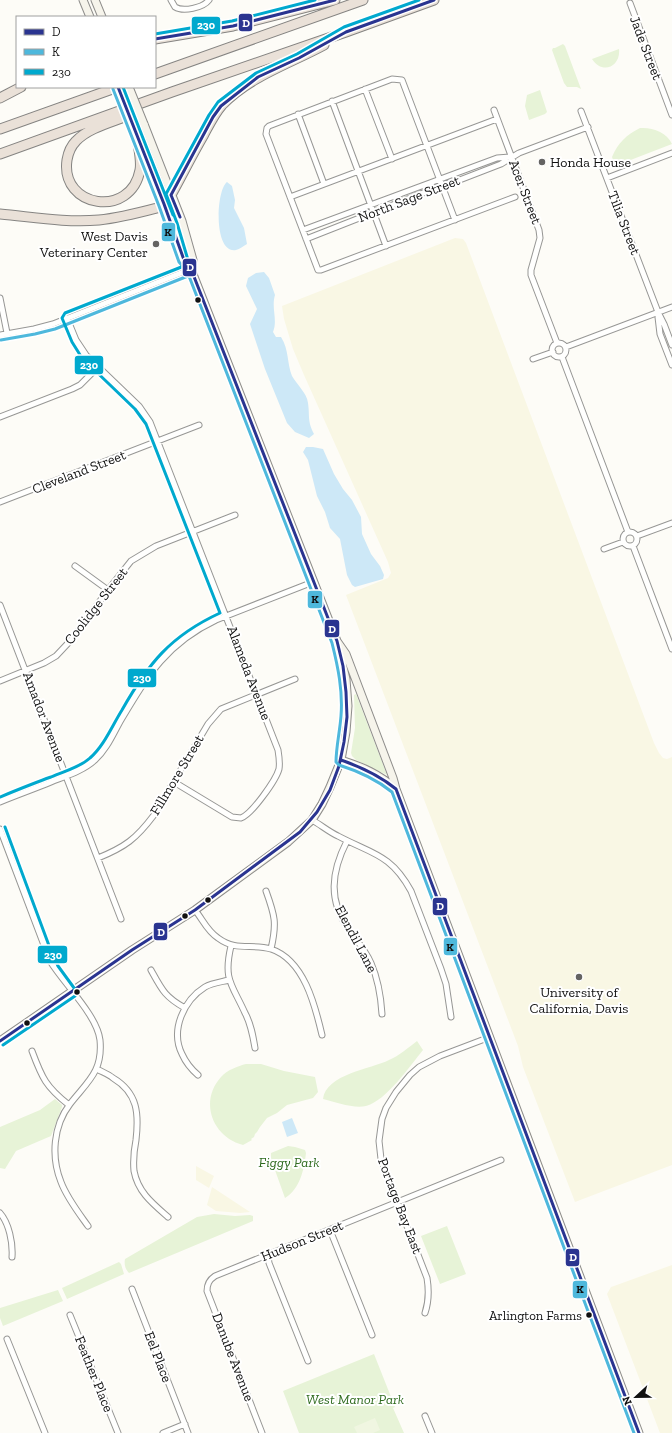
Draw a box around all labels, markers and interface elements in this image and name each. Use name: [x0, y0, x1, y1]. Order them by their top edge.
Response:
line badge: D: [238, 13, 253, 32]
street label: Jade Street: [626, 14, 666, 83]
legend: [16, 16, 156, 88]
line badge: 230: [191, 16, 221, 35]
text: D: [242, 17, 250, 30]
text: 230: [197, 19, 215, 32]
text: D: [52, 25, 60, 39]
text: K: [52, 45, 60, 59]
text: 230: [52, 65, 71, 79]
place label: Honda House: [550, 154, 631, 171]
street label: Acer Street: [505, 157, 545, 227]
marker: Honda House: [537, 157, 547, 167]
street label: North Sage Street: [356, 171, 463, 226]
street label: Tilia Street: [604, 189, 644, 258]
line badge: K: [161, 222, 176, 242]
text: K: [164, 226, 172, 239]
place label: West Davis Veterinary Center: [39, 228, 148, 261]
marker: West Davis Veterinary Center: [151, 239, 161, 249]
line badge: D: [182, 258, 197, 277]
text: D: [186, 261, 194, 274]
unlabelled marker: [193, 295, 203, 305]
line badge: 230: [74, 355, 104, 375]
text: 230: [80, 359, 98, 372]
street label: Cleveland Street: [30, 446, 129, 498]
street label: Coolidge Street: [61, 563, 132, 648]
line badge: K: [307, 590, 323, 609]
text: K: [311, 593, 319, 606]
line badge: D: [324, 619, 340, 638]
street label: Alameda Avenue: [223, 623, 275, 723]
text: D: [328, 623, 336, 636]
line badge: 230: [127, 668, 157, 688]
street label: Amador Avenue: [19, 669, 69, 765]
text: 230: [133, 672, 151, 685]
street label: Fillmore Street: [146, 731, 208, 818]
unlabelled marker: [203, 895, 213, 905]
line badge: D: [432, 897, 448, 916]
text: D: [436, 900, 444, 913]
street label: Elendil Lane: [331, 902, 381, 976]
unlabelled marker: [180, 911, 190, 921]
line badge: D: [153, 922, 168, 941]
text: D: [157, 926, 165, 939]
line badge: K: [443, 937, 458, 956]
text: K: [446, 941, 454, 954]
line badge: 230: [37, 945, 68, 964]
text: 230: [44, 949, 62, 962]
marker: University of California, Davis: [574, 972, 584, 982]
place label: University of California, Davis: [529, 984, 629, 1017]
unlabelled marker: [72, 987, 82, 997]
unlabelled marker: [22, 1018, 32, 1028]
park label: Figgy Park: [259, 1154, 319, 1171]
street label: Portage Bay East: [374, 1156, 426, 1257]
street label: Hudson Street: [258, 1216, 346, 1265]
line badge: D: [565, 1248, 580, 1267]
text: D: [569, 1251, 577, 1264]
line badge: K: [572, 1280, 588, 1299]
text: K: [576, 1283, 584, 1296]
place label: Arlington Farms: [489, 1308, 582, 1323]
street label: Danube Avenue: [208, 1310, 258, 1404]
marker: Arlington Farms: [584, 1310, 594, 1320]
street label: Eel Place: [141, 1329, 176, 1385]
street label: Feather Place: [71, 1333, 117, 1415]
north arrow: [616, 1377, 656, 1417]
park label: West Manor Park: [306, 1391, 404, 1408]
text: N: [619, 1394, 635, 1407]

